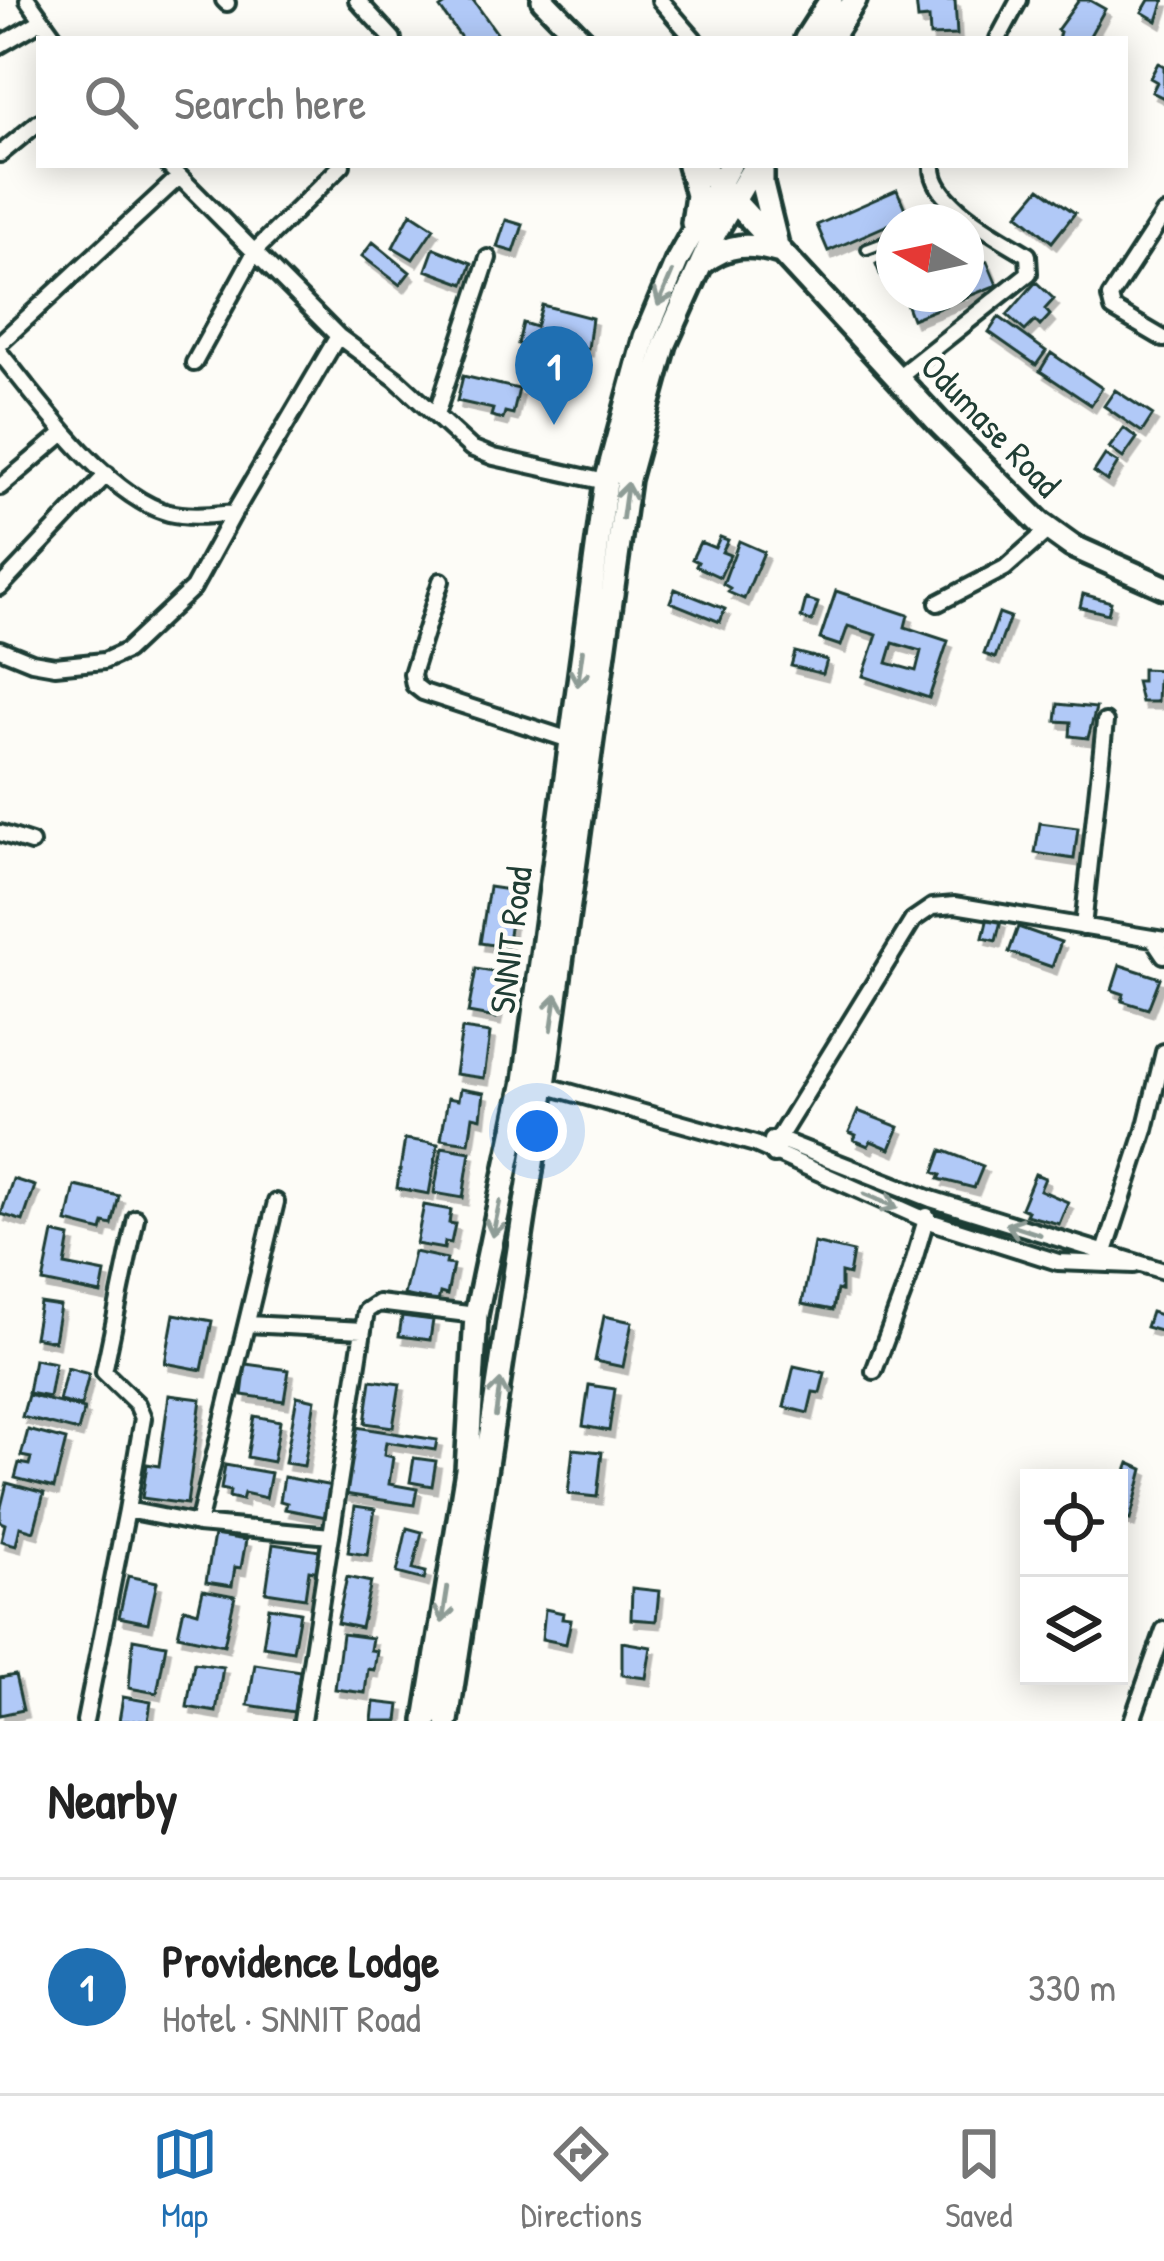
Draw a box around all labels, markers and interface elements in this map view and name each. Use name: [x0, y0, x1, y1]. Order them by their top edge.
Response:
search box: [36, 36, 1128, 168]
icon: search: [78, 69, 144, 135]
text: Search here: [174, 72, 366, 133]
north arrow: [876, 204, 984, 312]
one-way arrow: [653, 270, 674, 307]
pin: 1: [515, 326, 593, 425]
street label: Odumase Road: [910, 342, 1072, 507]
one-way arrow: [614, 482, 637, 521]
one-way arrow: [568, 648, 591, 687]
street label: SNNIT Road: [476, 864, 543, 1016]
one-way arrow: [543, 993, 566, 1032]
your location: [507, 1101, 567, 1161]
one-way arrow: [863, 1191, 899, 1213]
one-way arrow: [484, 1199, 506, 1238]
one-way arrow: [1005, 1217, 1043, 1239]
one-way arrow: [487, 1379, 510, 1418]
map controls: [1020, 1469, 1128, 1685]
button: locate: [1020, 1469, 1128, 1577]
button: layers: [1020, 1577, 1128, 1685]
one-way arrow: [433, 1585, 456, 1624]
text: Nearby: [48, 1765, 178, 1834]
text: Providence Lodge: [162, 1930, 439, 1991]
text: 1: [80, 1960, 94, 2013]
text: 330 m: [1028, 1960, 1116, 2013]
text: Hotel · SNNIT Road: [162, 1991, 421, 2044]
tab: Map: [152, 2121, 218, 2237]
tab: Directions: [521, 2121, 642, 2237]
tab: Saved: [945, 2121, 1012, 2237]

